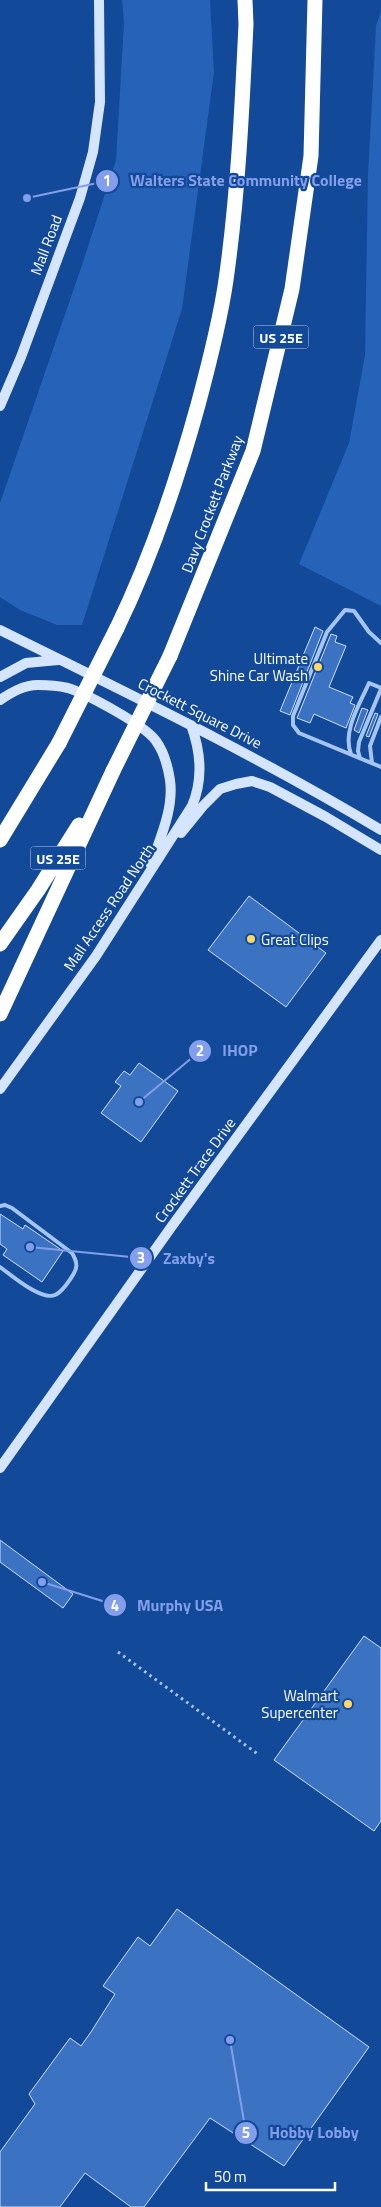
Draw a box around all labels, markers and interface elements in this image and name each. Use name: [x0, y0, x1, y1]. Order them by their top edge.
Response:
callout: Walters State Community College: [95, 165, 372, 196]
text: Walters State Community College: [130, 168, 362, 192]
text: 1: [103, 169, 111, 192]
street label: Mall Road: [24, 212, 68, 278]
road number: US 25E: [254, 326, 308, 348]
street label: Davy Crockett Parkway: [175, 432, 249, 576]
place label: Ultimate Shine Car Wash: [210, 647, 308, 687]
marker: Ultimate Shine Car Wash: [312, 661, 324, 673]
street label: Crockett Square Drive: [134, 672, 266, 754]
street label: Mall Access Road North: [58, 839, 160, 975]
road number: US 25E: [30, 846, 86, 870]
place label: Great Clips: [261, 928, 329, 951]
marker: Great Clips: [245, 933, 257, 945]
callout: IHOP: [188, 1035, 268, 1066]
text: IHOP: [222, 1038, 258, 1062]
text: 2: [196, 1039, 204, 1062]
street label: Crockett Trace Drive: [149, 1113, 241, 1227]
callout: Zaxby's: [128, 1243, 225, 1274]
text: 3: [137, 1246, 145, 1269]
text: Zaxby's: [163, 1246, 215, 1270]
callout: Murphy USA: [102, 1590, 233, 1621]
text: Murphy USA: [137, 1593, 223, 1617]
text: 4: [111, 1594, 119, 1617]
place label: Walmart Supercenter: [261, 1684, 339, 1724]
marker: Walmart Supercenter: [342, 1698, 354, 1710]
callout: Hobby Lobby: [234, 2117, 368, 2148]
text: Hobby Lobby: [269, 2120, 359, 2144]
text: 5: [242, 2121, 250, 2144]
scale bar: [206, 2160, 335, 2192]
text: 50 m: [214, 2165, 247, 2188]

